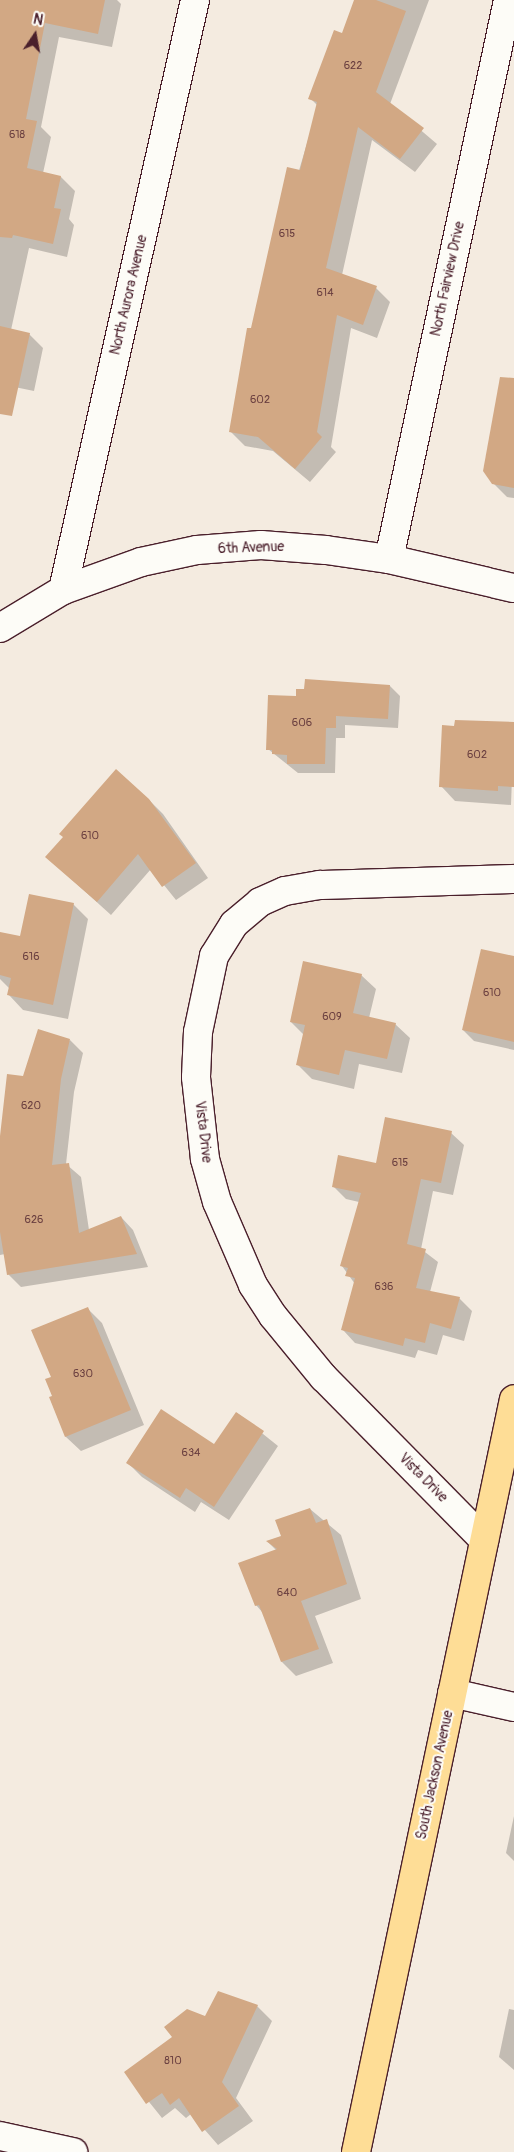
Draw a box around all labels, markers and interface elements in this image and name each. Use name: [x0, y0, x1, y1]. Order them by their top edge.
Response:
north arrow: [10, 10, 60, 60]
text: N: [32, 11, 45, 29]
house number: 622: [344, 59, 362, 73]
house number: 618: [9, 128, 25, 142]
street label: North Fairview Drive: [428, 220, 468, 338]
house number: 615: [279, 227, 295, 241]
street label: North Aurora Avenue: [107, 233, 151, 357]
house number: 614: [316, 286, 334, 300]
house number: 602: [250, 393, 270, 407]
street label: 6th Avenue: [218, 538, 284, 558]
house number: 606: [292, 716, 312, 730]
house number: 602: [467, 748, 487, 762]
house number: 610: [81, 829, 99, 843]
house number: 616: [22, 950, 40, 964]
house number: 610: [483, 986, 501, 1000]
house number: 609: [322, 1010, 342, 1024]
house number: 620: [21, 1099, 41, 1113]
street label: Vista Drive: [191, 1100, 215, 1164]
house number: 615: [392, 1156, 408, 1170]
house number: 626: [25, 1213, 43, 1227]
house number: 636: [375, 1280, 393, 1294]
house number: 630: [73, 1367, 93, 1381]
house number: 634: [182, 1446, 200, 1460]
street label: Vista Drive: [395, 1450, 451, 1506]
house number: 640: [277, 1586, 297, 1600]
street label: South Jackson Avenue: [413, 1709, 457, 1841]
house number: 810: [164, 2054, 182, 2068]

